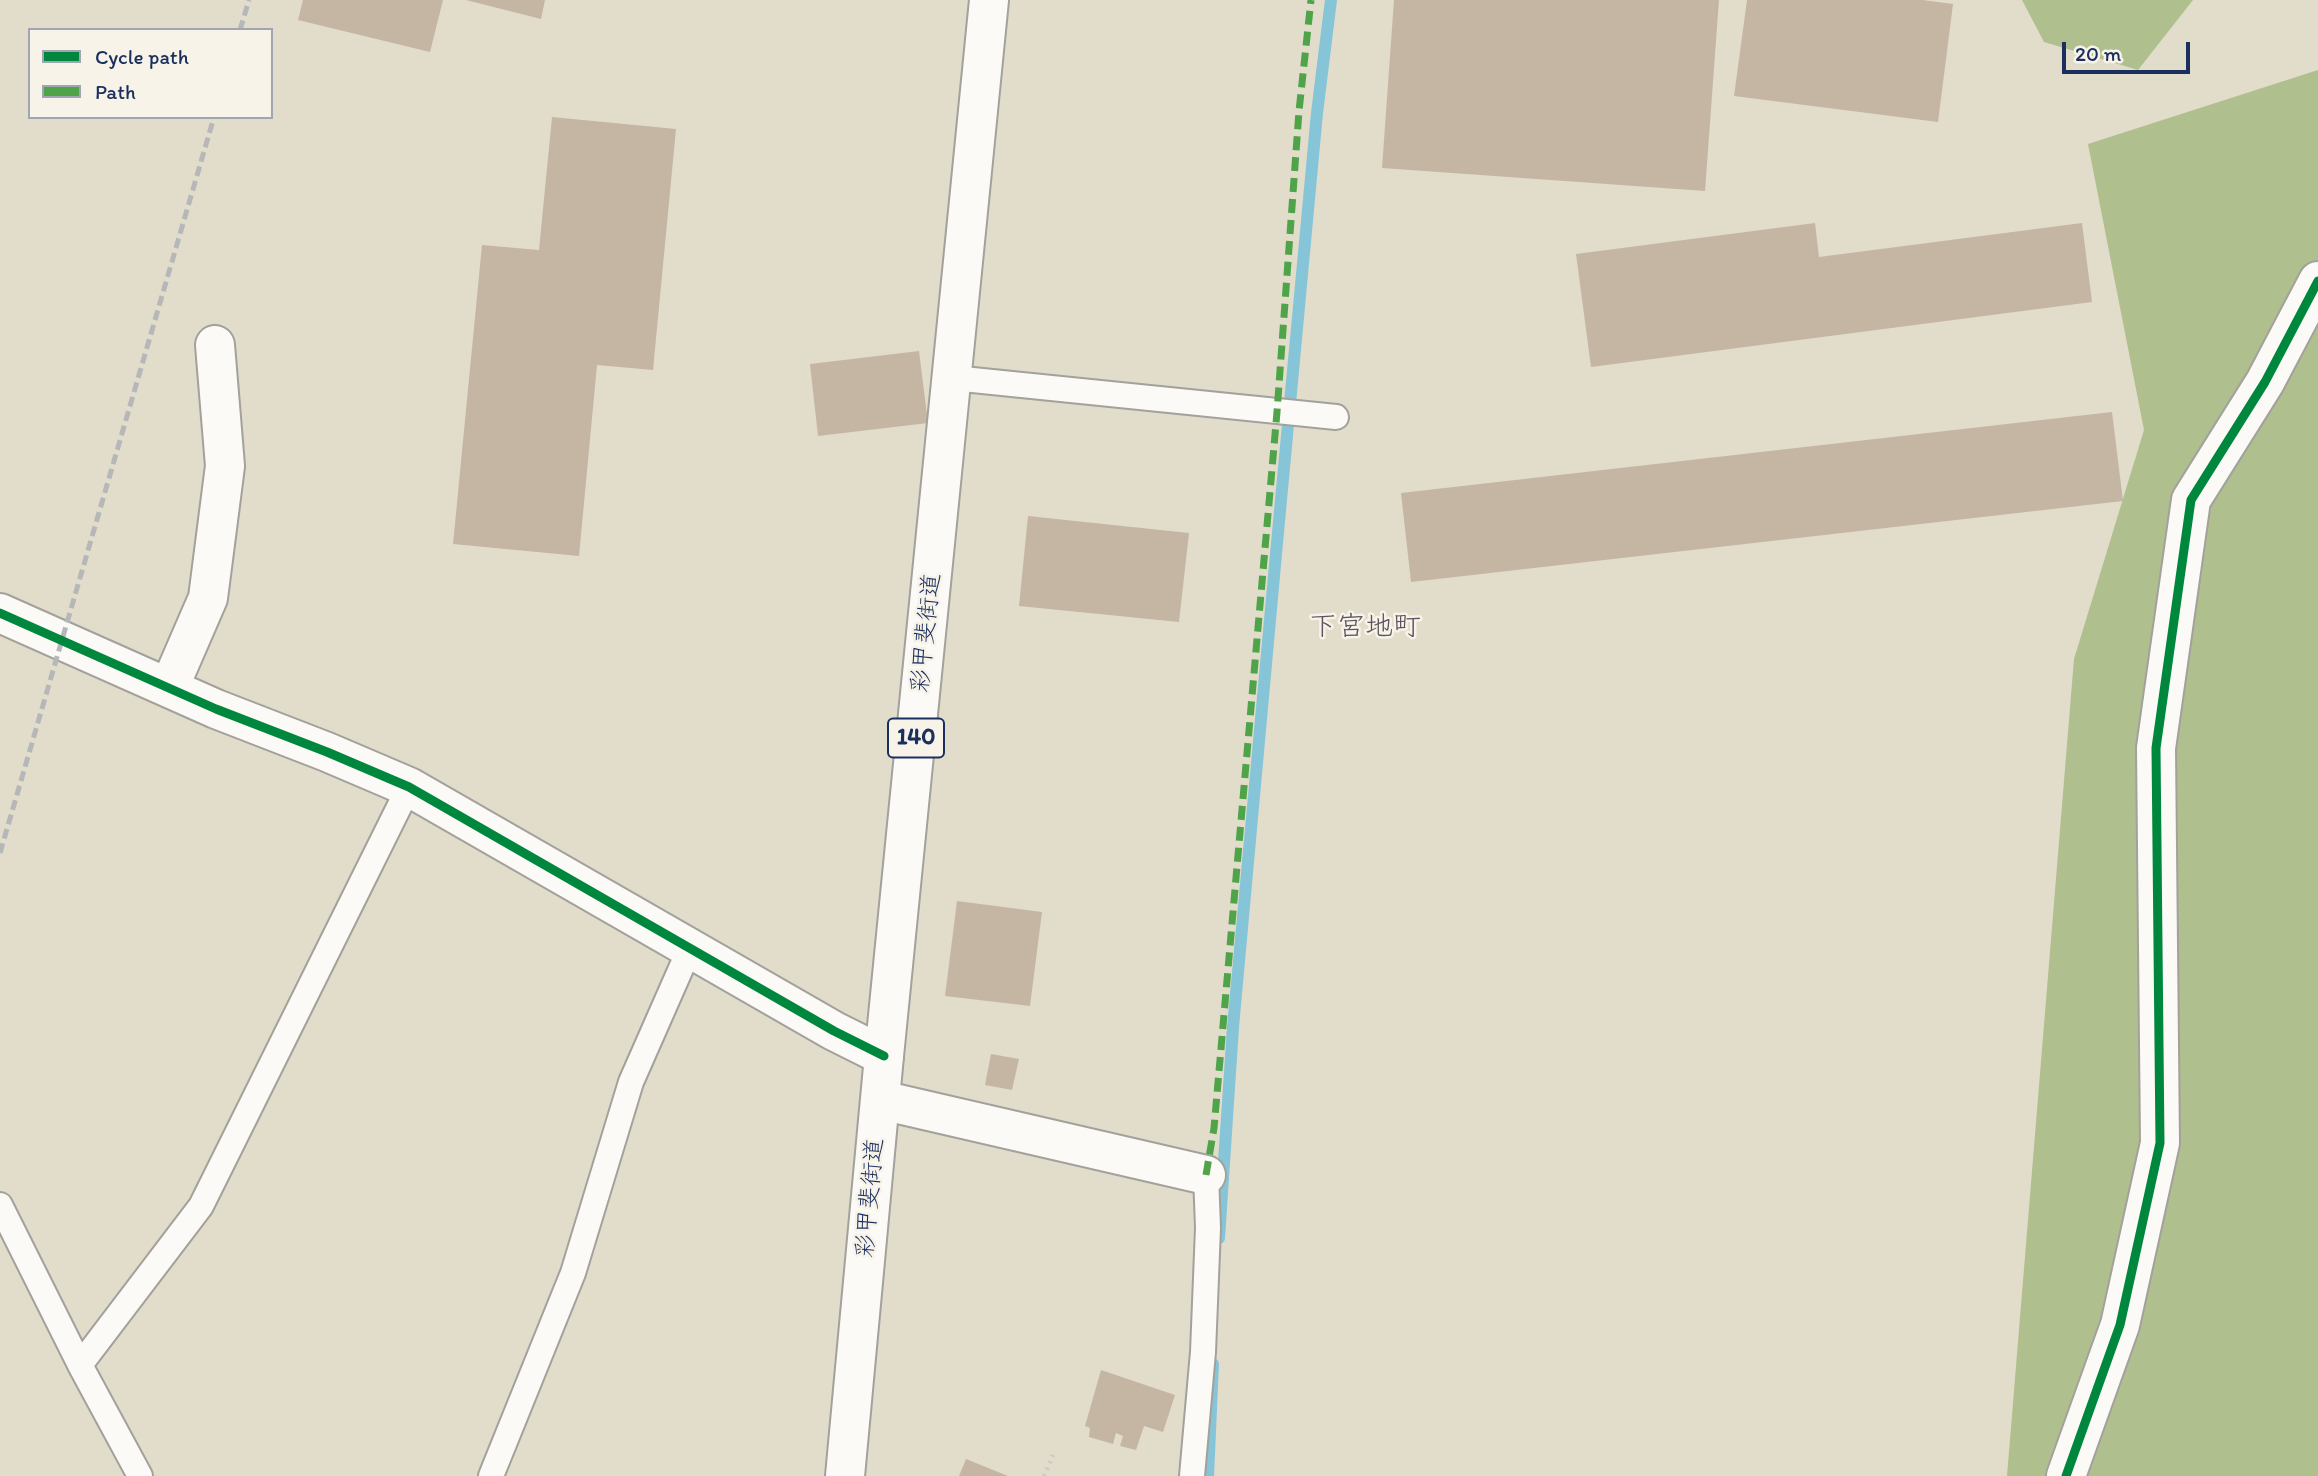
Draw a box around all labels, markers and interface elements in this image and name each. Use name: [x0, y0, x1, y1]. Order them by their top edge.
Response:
legend: [28, 28, 273, 119]
scale bar: [2066, 28, 2194, 72]
text: 20 m: [2075, 41, 2121, 66]
text: Cycle path: [95, 44, 189, 69]
text: Path: [95, 79, 136, 104]
street label: 彩甲斐街道: [906, 572, 948, 694]
district label: 下宮地町: [1309, 611, 1421, 645]
road number: 140: [888, 718, 944, 758]
street label: 彩甲斐街道: [851, 1137, 891, 1259]

